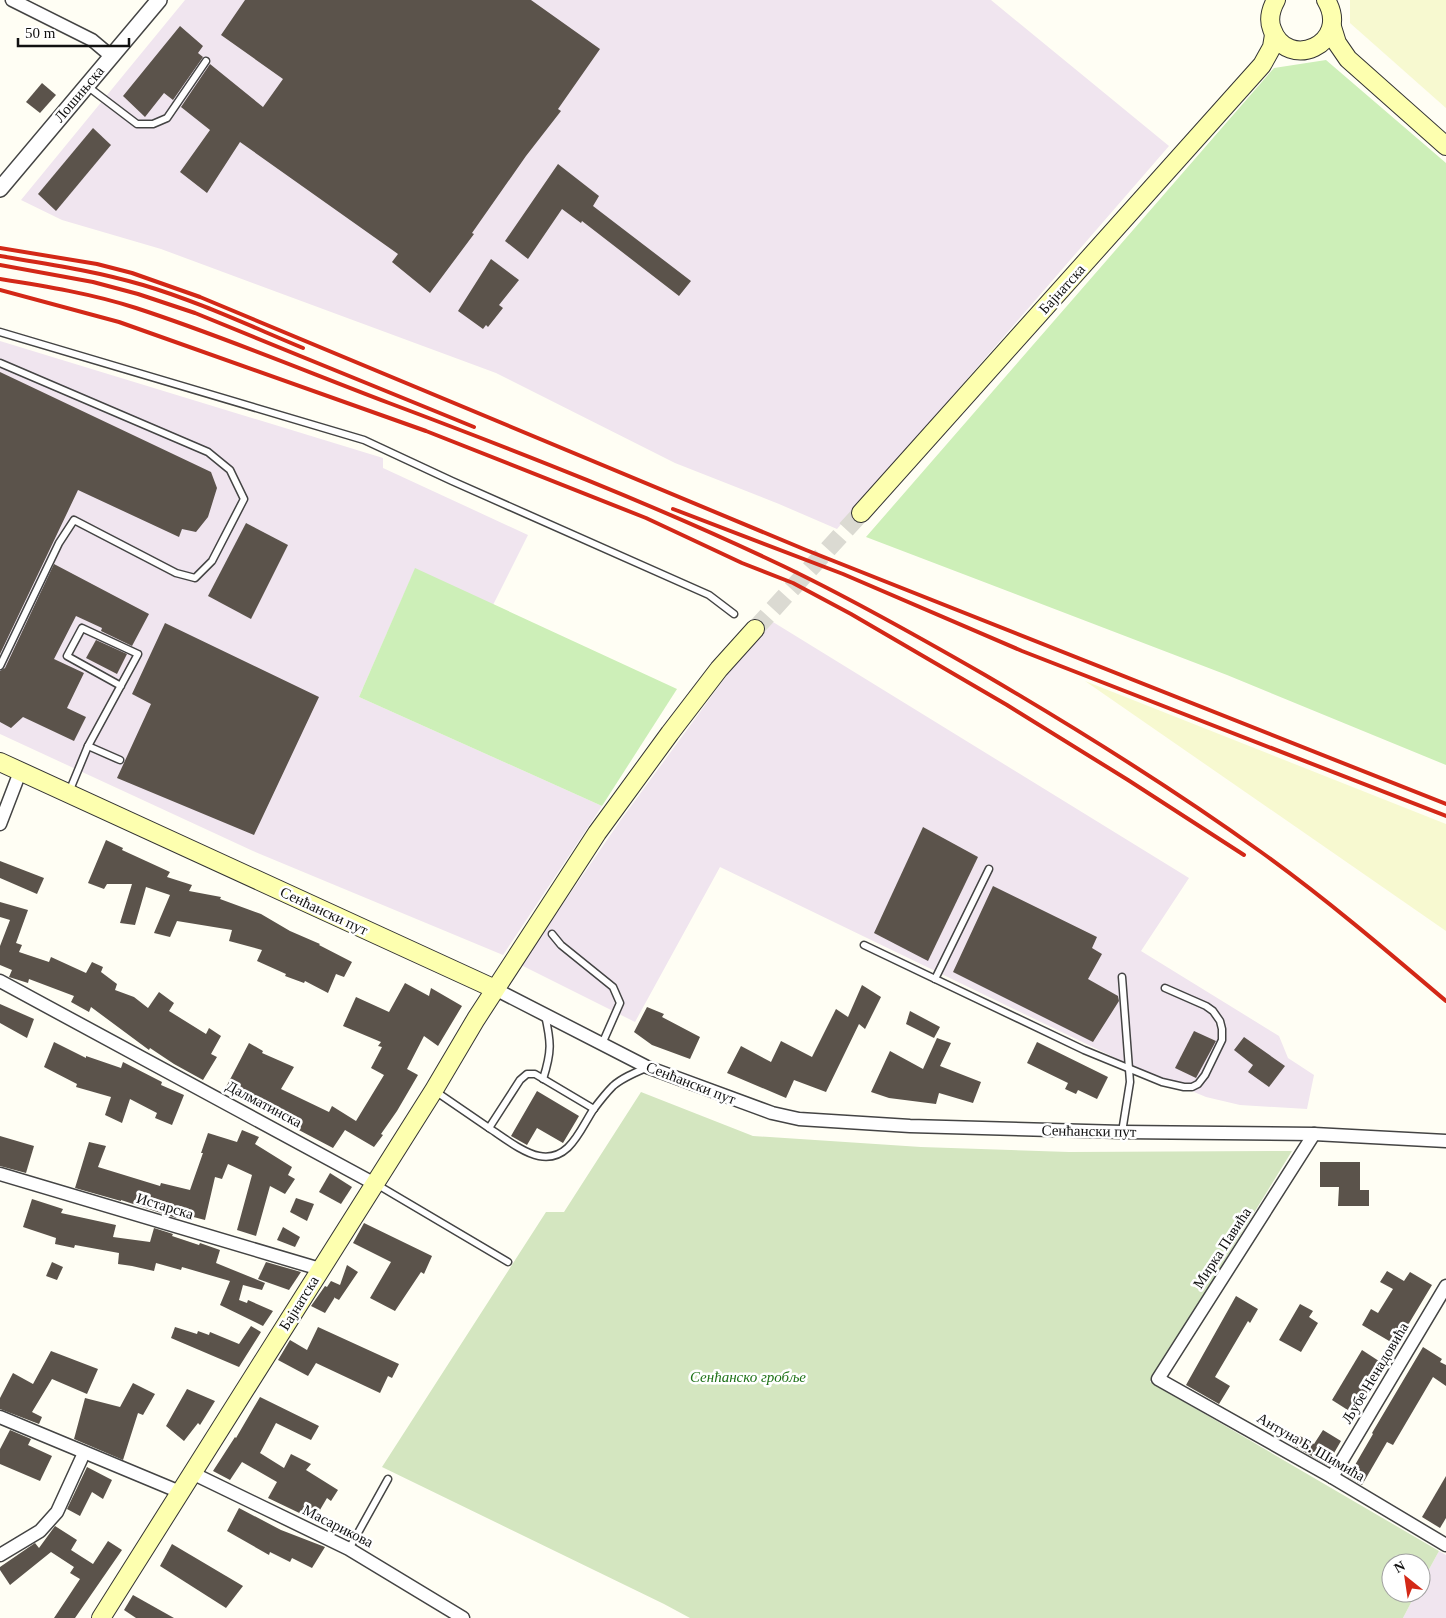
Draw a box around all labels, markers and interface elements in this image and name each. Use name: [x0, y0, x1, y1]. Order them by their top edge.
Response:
scale bar: [18, 15, 129, 47]
text: 50 m: [25, 25, 56, 41]
street label: Лошињска: [51, 63, 107, 125]
street label: Бајнатска: [1036, 261, 1089, 317]
street label: Сенћански пут: [278, 884, 371, 938]
street label: Сенћански пут: [644, 1059, 739, 1108]
street label: Далматинска: [224, 1077, 305, 1131]
street label: Сенћански пут: [1041, 1122, 1137, 1140]
street label: Истарска: [135, 1190, 196, 1222]
street label: Мирка Павића: [1190, 1204, 1254, 1291]
street label: Бајнатска: [276, 1273, 322, 1333]
street label: Љубе Ненадовића: [1339, 1319, 1412, 1426]
park label: Сенћанско гробље: [690, 1369, 806, 1385]
street label: Антуна Б. Шимића: [1254, 1410, 1368, 1485]
street label: Масарикова: [300, 1501, 376, 1551]
north arrow: [1381, 1553, 1431, 1603]
text: N: [1392, 1558, 1408, 1576]

